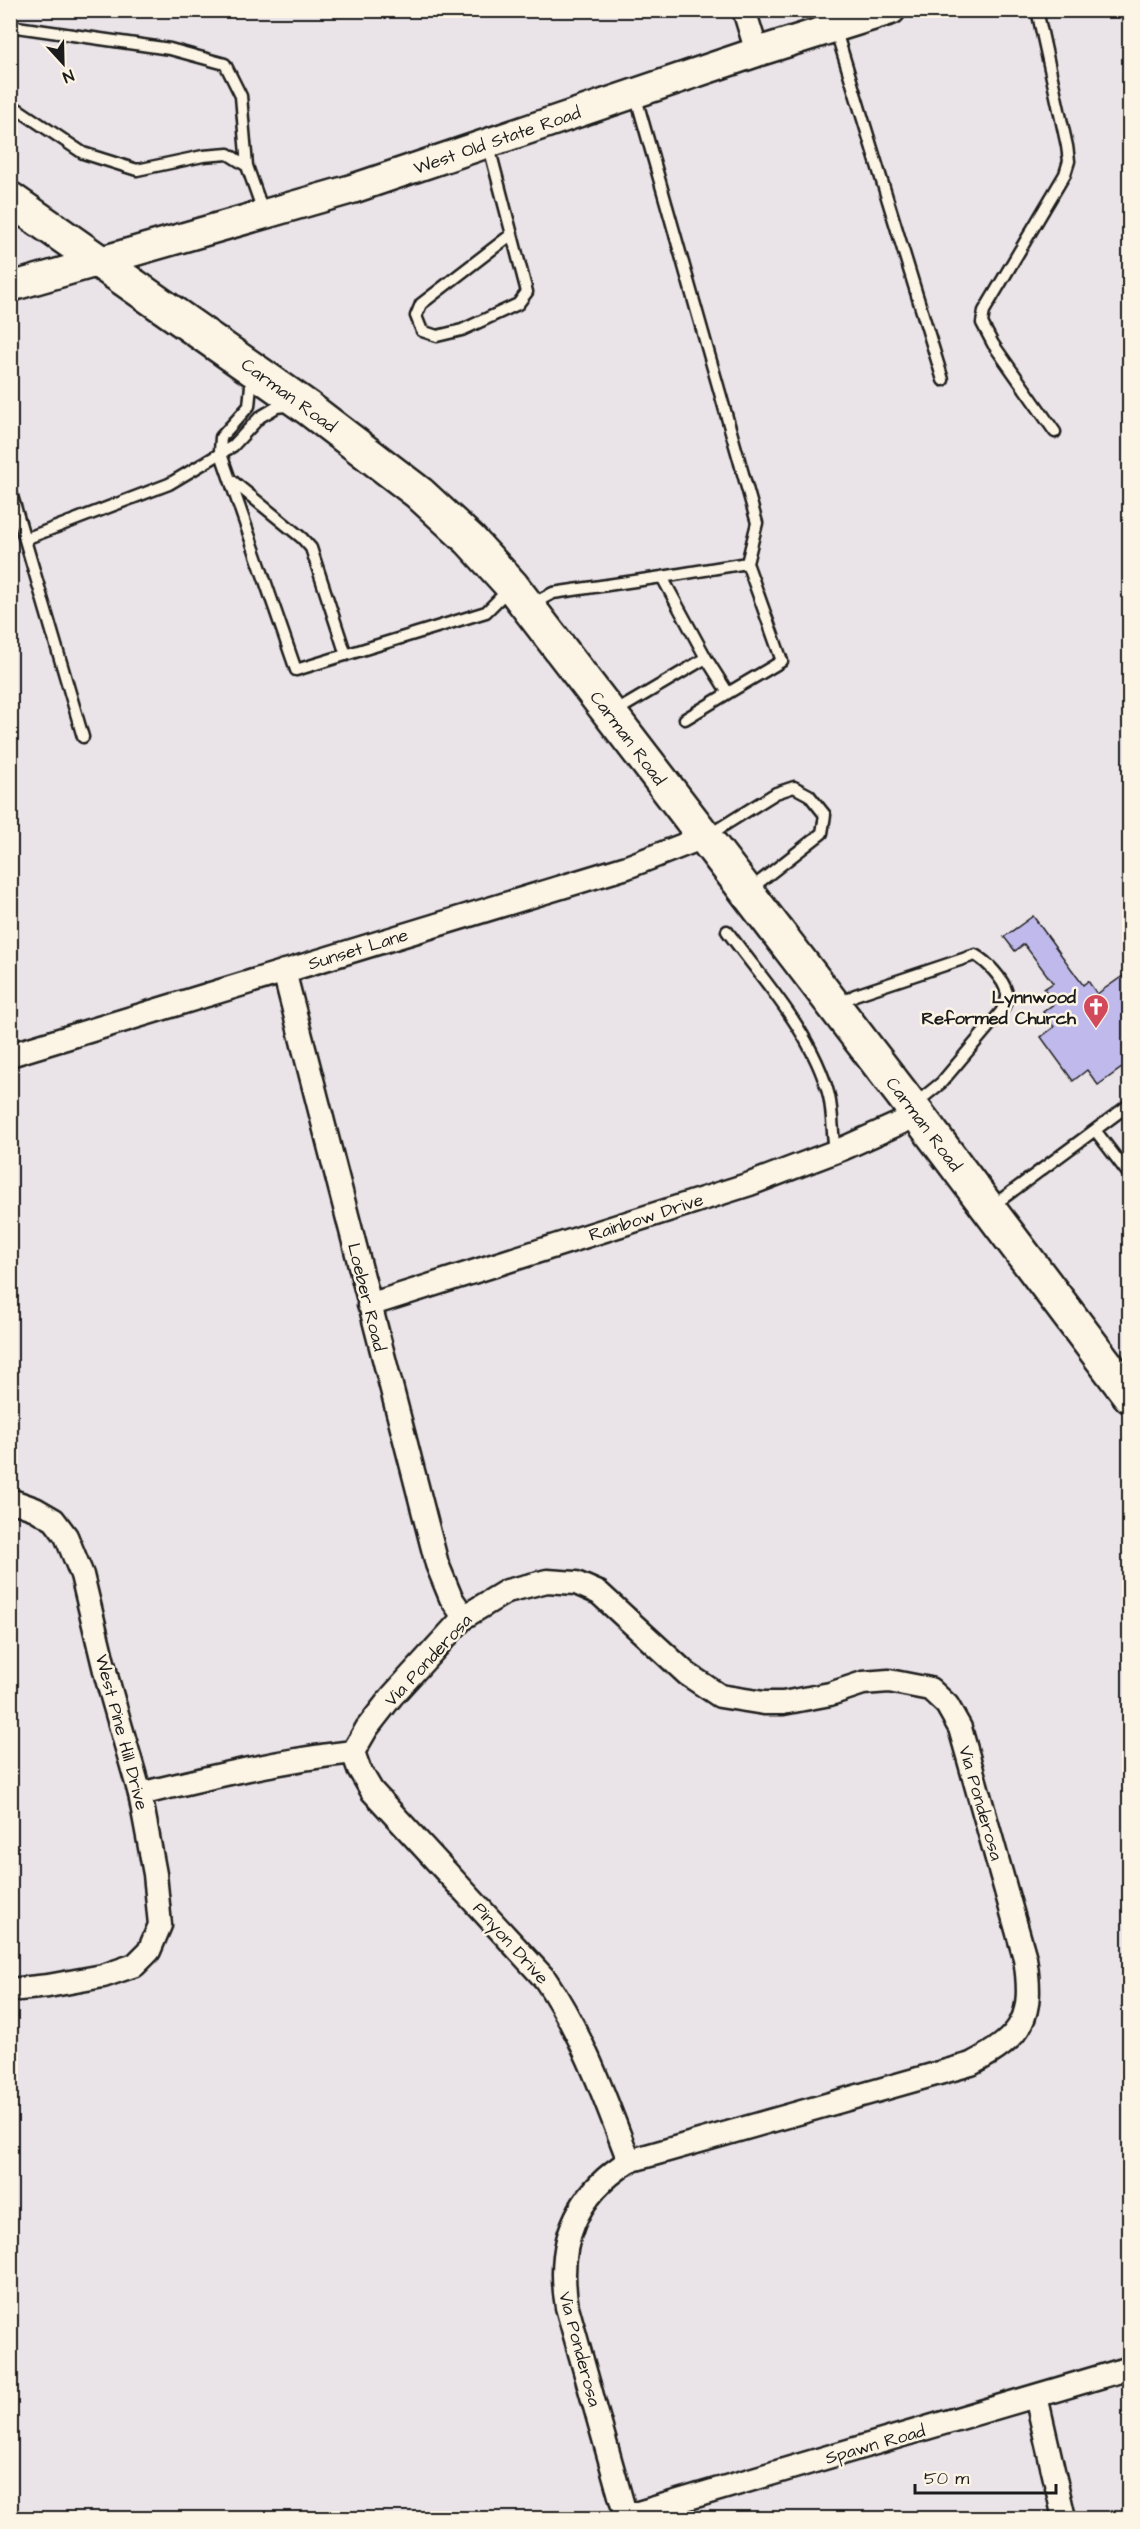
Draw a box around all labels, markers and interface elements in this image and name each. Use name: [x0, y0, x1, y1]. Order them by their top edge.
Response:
north arrow: [33, 33, 93, 93]
text: N: [59, 64, 77, 88]
street label: West Old State Road: [410, 100, 584, 181]
street label: Carman Road: [236, 352, 342, 439]
street label: Carman Road: [584, 686, 671, 791]
street label: Sunset Lane: [305, 922, 411, 977]
place label: Lynnwood Reformed Church: [921, 985, 1077, 1031]
church icon: Lynnwood Reformed Church: [1081, 992, 1111, 1030]
street label: Carman Road: [880, 1072, 967, 1177]
street label: Rainbow Drive: [586, 1187, 707, 1248]
street label: Loeber Road: [341, 1240, 392, 1354]
street label: Via Ponderosa: [379, 1609, 478, 1712]
street label: West Pine Hill Drive: [89, 1652, 154, 1813]
street label: Via Ponderosa: [952, 1743, 1009, 1863]
street label: Pinyon Drive: [466, 1897, 554, 1991]
street label: Via Ponderosa: [552, 2289, 607, 2409]
street label: Spawn Road: [822, 2418, 928, 2471]
scale bar: [915, 2457, 1056, 2495]
text: 50 m: [924, 2466, 969, 2491]

